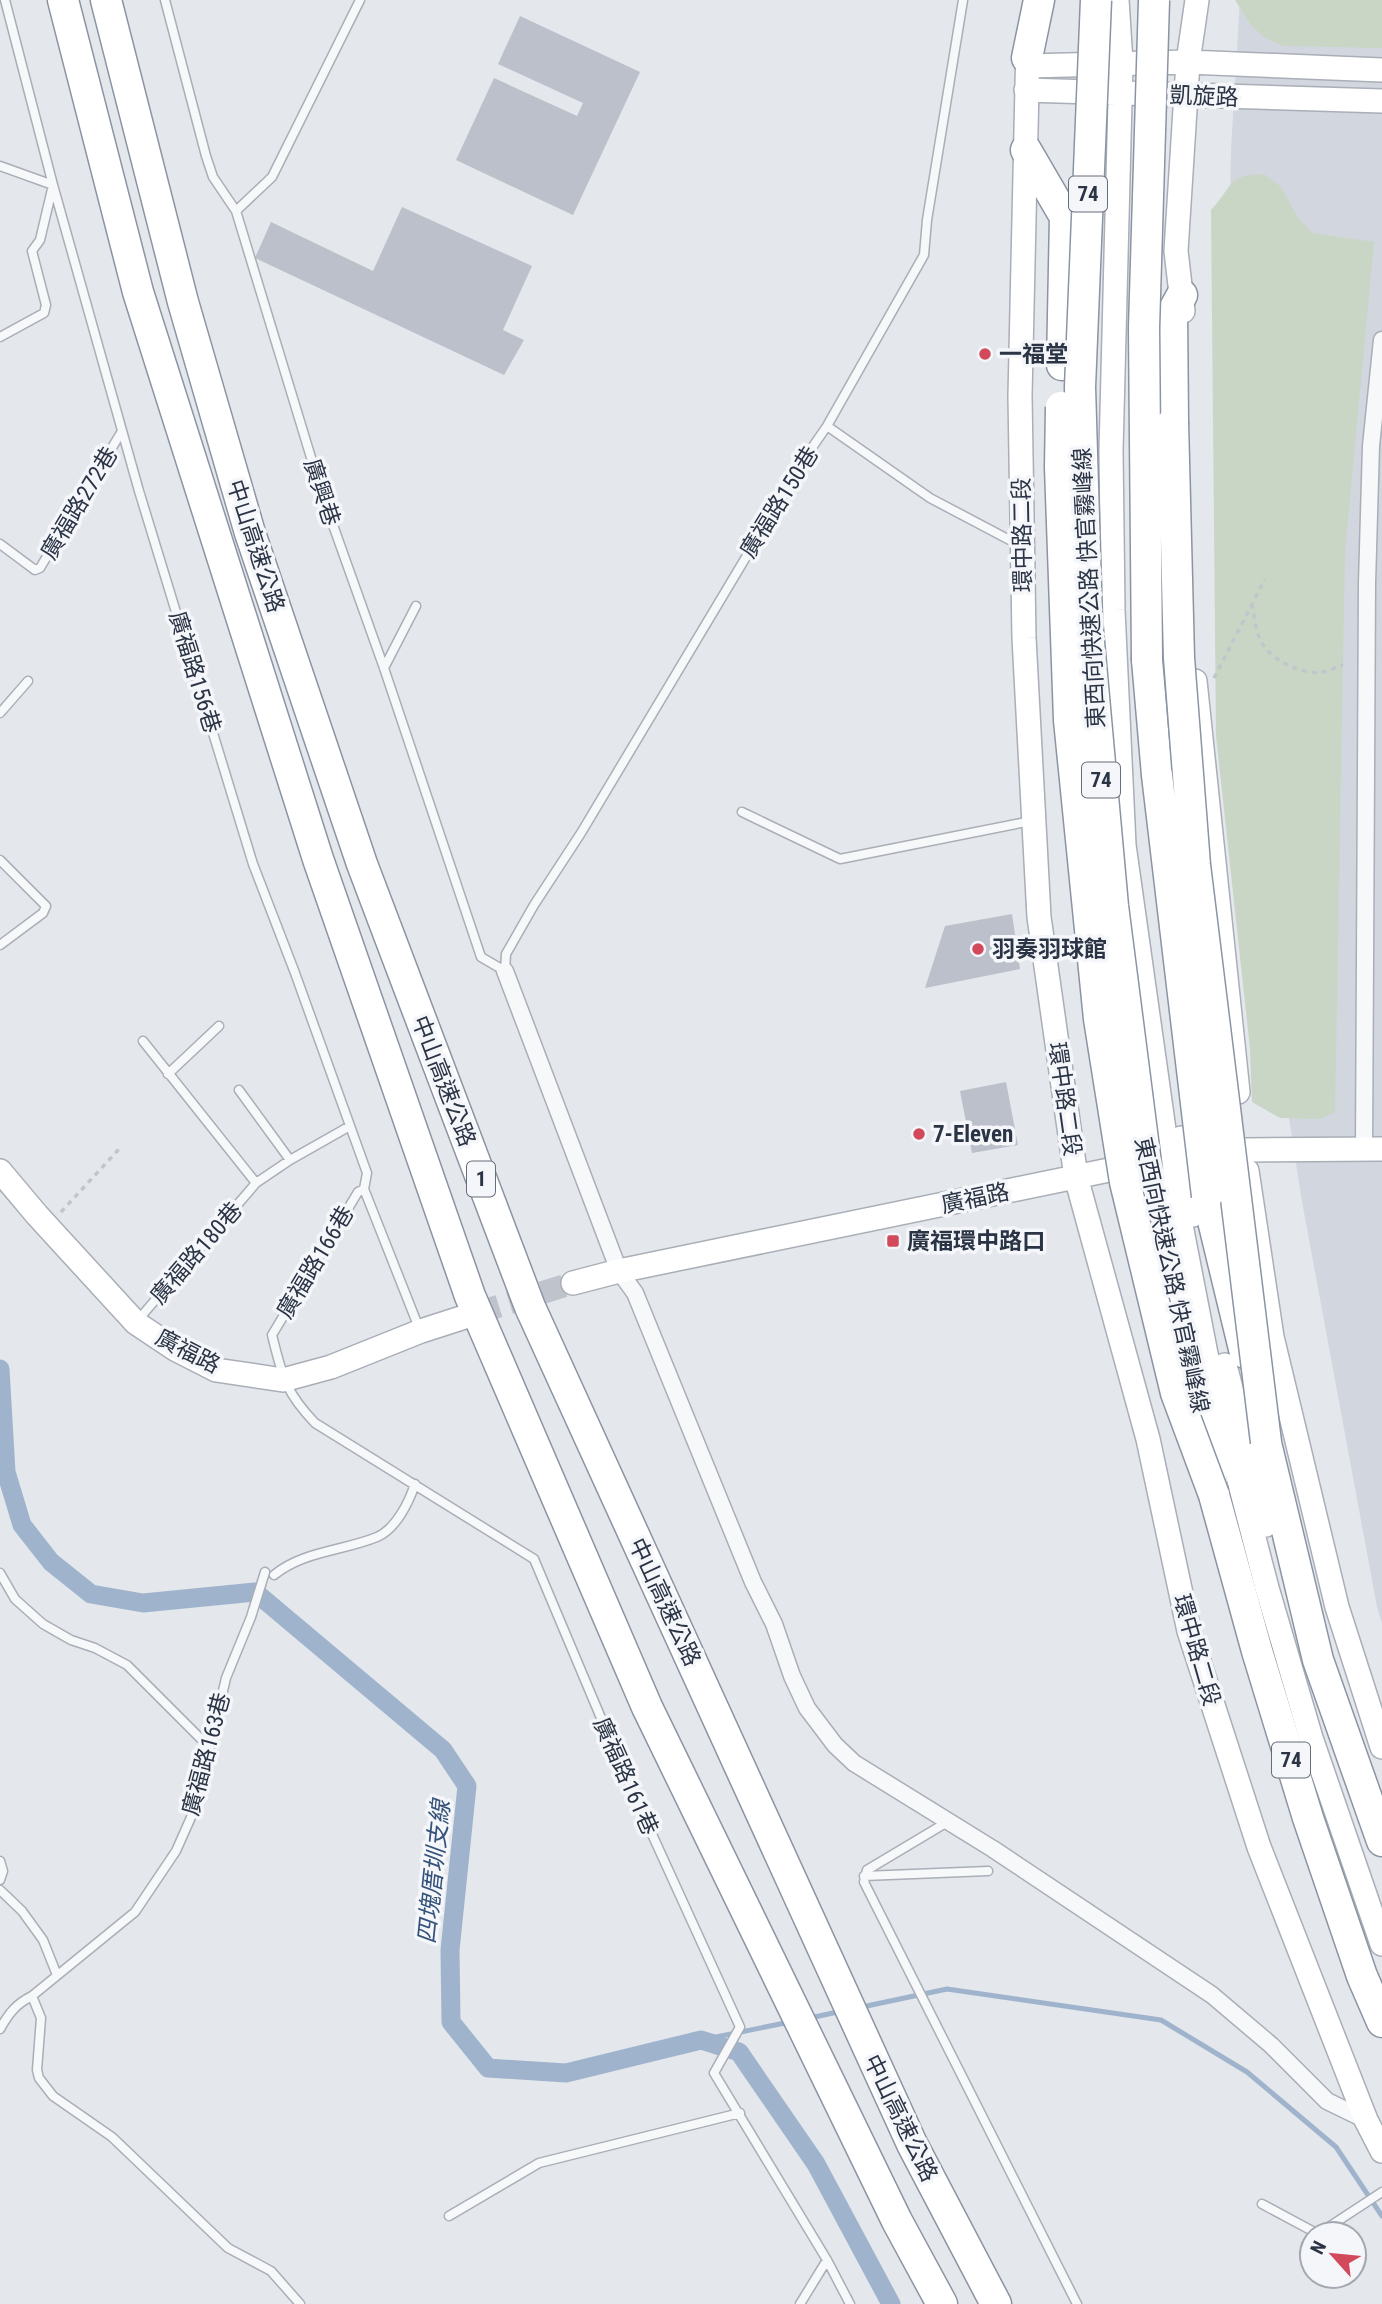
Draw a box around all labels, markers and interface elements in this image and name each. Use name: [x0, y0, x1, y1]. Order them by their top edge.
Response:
street label: 凱旋路: [1169, 82, 1239, 111]
road number: 74: [1069, 176, 1107, 212]
place label: 一福堂: [999, 341, 1068, 368]
marker: 一福堂: [977, 346, 993, 362]
street label: 廣福路272巷: [35, 442, 123, 564]
street label: 廣福路150巷: [735, 442, 824, 563]
street label: 東西向快速公路 快官霧峰線: [1069, 447, 1110, 729]
street label: 廣興巷: [298, 455, 345, 529]
street label: 中山高速公路: [221, 476, 290, 616]
street label: 環中路二段: [1008, 477, 1037, 593]
street label: 廣福路156巷: [163, 608, 226, 736]
road number: 74: [1082, 762, 1120, 798]
place label: 羽奏羽球館: [992, 936, 1107, 963]
marker: 羽奏羽球館: [970, 941, 986, 957]
street label: 中山高速公路: [406, 1012, 481, 1150]
street label: 環中路二段: [1043, 1040, 1086, 1158]
place label: 7-Eleven: [933, 1121, 1013, 1148]
marker: 7-Eleven: [911, 1126, 927, 1142]
street label: 東西向快速公路 快官霧峰線: [1129, 1135, 1214, 1415]
road number: 1: [467, 1162, 495, 1196]
street label: 廣福路: [939, 1178, 1012, 1219]
street label: 廣福路180巷: [145, 1197, 248, 1310]
street label: 廣福路166巷: [271, 1201, 359, 1323]
place label: 廣福環中路口: [907, 1228, 1045, 1255]
marker: 廣福環中路口: [885, 1233, 901, 1249]
street label: 廣福路: [151, 1324, 225, 1379]
street label: 中山高速公路: [623, 1534, 706, 1670]
street label: 環中路二段: [1168, 1591, 1225, 1709]
street label: 廣福路163巷: [177, 1690, 236, 1819]
street label: 廣福路161巷: [588, 1713, 664, 1839]
road number: 74: [1272, 1742, 1310, 1778]
water label: 四塊厝圳支線: [413, 1796, 456, 1945]
street label: 中山高速公路: [858, 2050, 943, 2186]
north arrow: [1298, 2220, 1368, 2290]
text: N: [1305, 2237, 1331, 2258]

